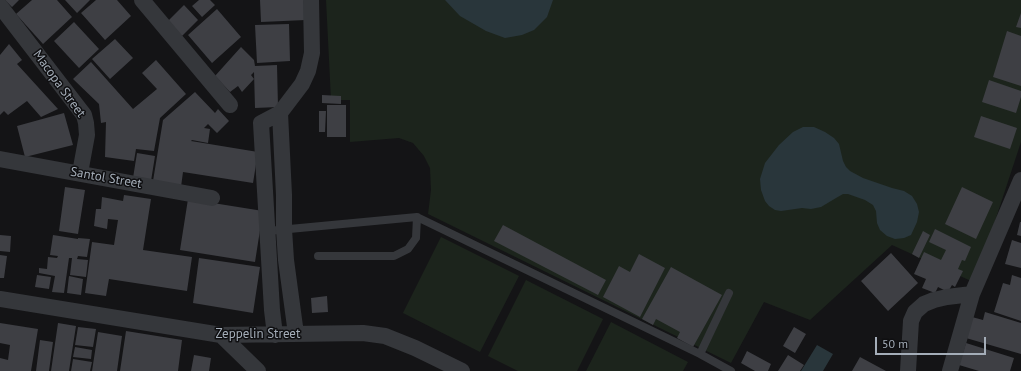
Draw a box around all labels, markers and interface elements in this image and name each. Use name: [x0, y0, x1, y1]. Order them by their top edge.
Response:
street label: Macopa Street: [29, 47, 89, 121]
street label: Santol Street: [69, 164, 143, 192]
street label: Zeppelin Street: [216, 326, 300, 342]
scale bar: [877, 329, 988, 355]
text: 50 m: [882, 336, 908, 351]

